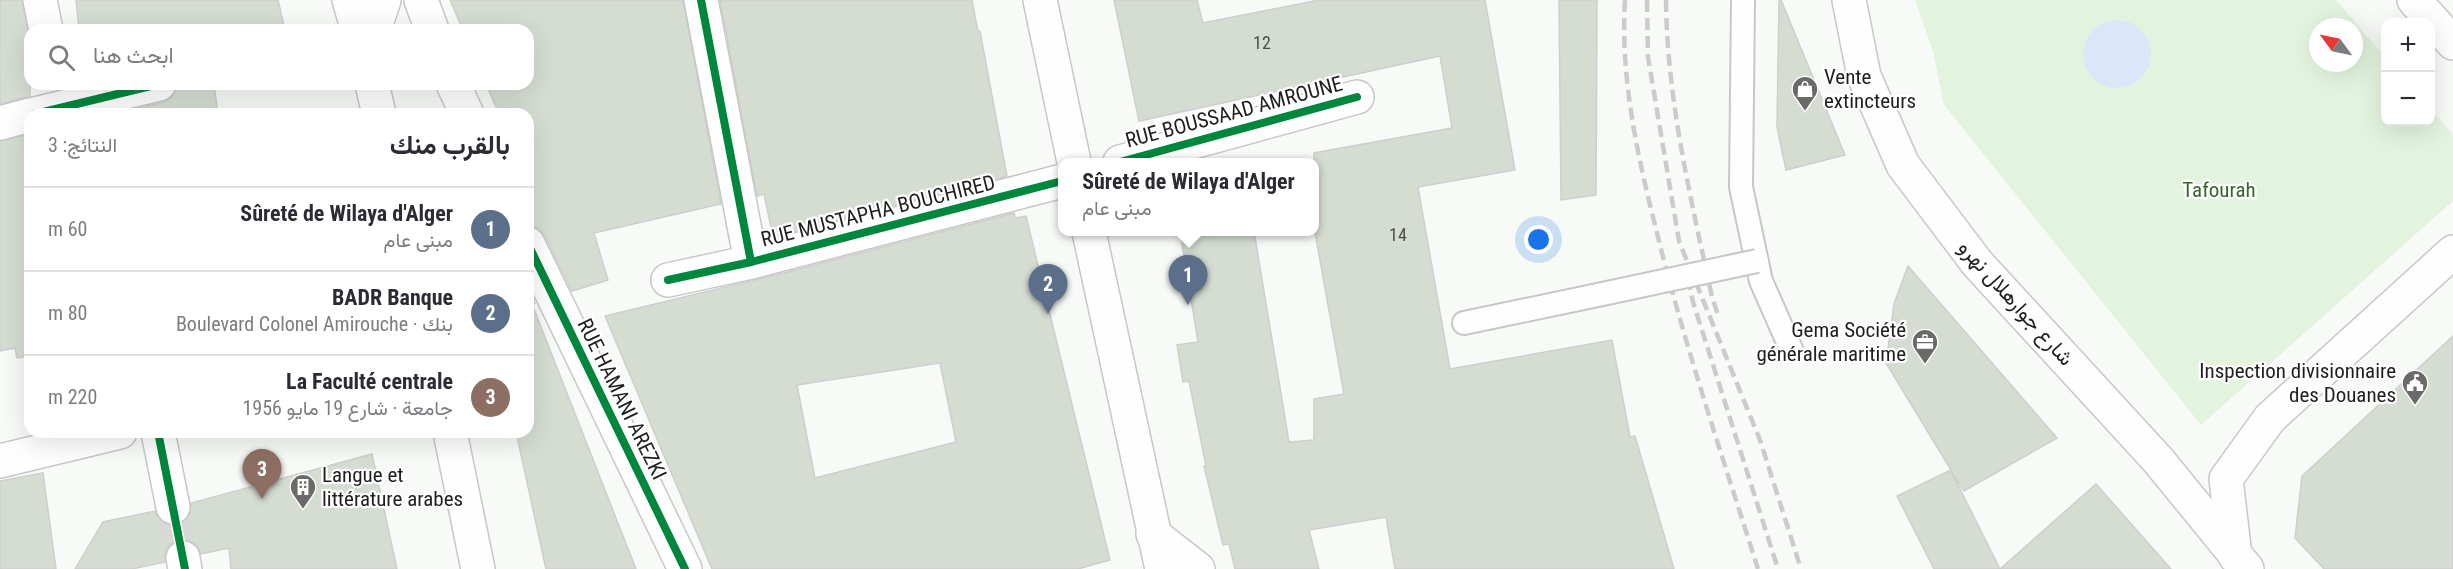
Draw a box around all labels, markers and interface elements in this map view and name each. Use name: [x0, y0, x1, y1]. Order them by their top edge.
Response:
north arrow: [2309, 18, 2363, 72]
map controls: [2381, 18, 2435, 126]
button: +: [2381, 18, 2435, 72]
search box: [24, 24, 534, 90]
house number: 12: [1253, 32, 1271, 53]
icon: search: [45, 41, 78, 74]
text: ابحث هنا: [93, 43, 174, 68]
place label: Vente extincteurs: [1824, 65, 1916, 113]
street label: RUE BOUSSAAD AMROUNE: [1123, 71, 1345, 153]
button: −: [2381, 72, 2435, 126]
shop icon: Vente extincteurs: [1790, 74, 1820, 112]
text: بالقرب منك: [390, 130, 510, 160]
text: النتائج: 3: [48, 133, 117, 157]
popup: [1058, 158, 1319, 236]
text: Sûreté de Wilaya d'Alger: [1082, 169, 1295, 194]
street label: RUE MUSTAPHA BOUCHIRED: [758, 170, 998, 252]
park label: Tafourah: [2182, 178, 2256, 202]
text: مبنى عام: [1082, 196, 1152, 220]
text: Sûreté de Wilaya d'Alger: [240, 201, 453, 226]
text: 60 m: [48, 217, 87, 241]
text: 1: [485, 217, 496, 241]
house number: 14: [1389, 224, 1407, 245]
your location: [1524, 225, 1553, 254]
text: مبنى عام: [384, 228, 453, 252]
street label: شارع جوارهلال نهرو: [1952, 236, 2078, 372]
pin: 1: [1168, 256, 1208, 305]
pin: 2: [1028, 264, 1068, 314]
text: BADR Banque: [332, 285, 453, 310]
text: 80 m: [48, 301, 87, 325]
text: 2: [485, 301, 496, 325]
text: بنك · Boulevard Colonel Amirouche: [176, 312, 453, 336]
street label: RUE HAMANI AREZKI: [573, 315, 671, 483]
place label: Gema Société générale maritime: [1756, 318, 1906, 366]
office icon: Gema Société générale maritime: [1910, 327, 1940, 365]
place label: Inspection divisionnaire des Douanes: [2199, 359, 2396, 407]
public building icon: Inspection divisionnaire des Douanes: [2400, 368, 2430, 406]
text: La Faculté centrale: [286, 369, 453, 394]
text: 220 m: [48, 385, 97, 409]
text: 3: [485, 385, 496, 409]
text: جامعة · شارع 19 مايو 1956: [242, 396, 453, 420]
pin: 3: [242, 450, 282, 499]
place label: Langue et littérature arabes: [322, 463, 463, 511]
building icon: Langue et littérature arabes: [288, 472, 318, 510]

